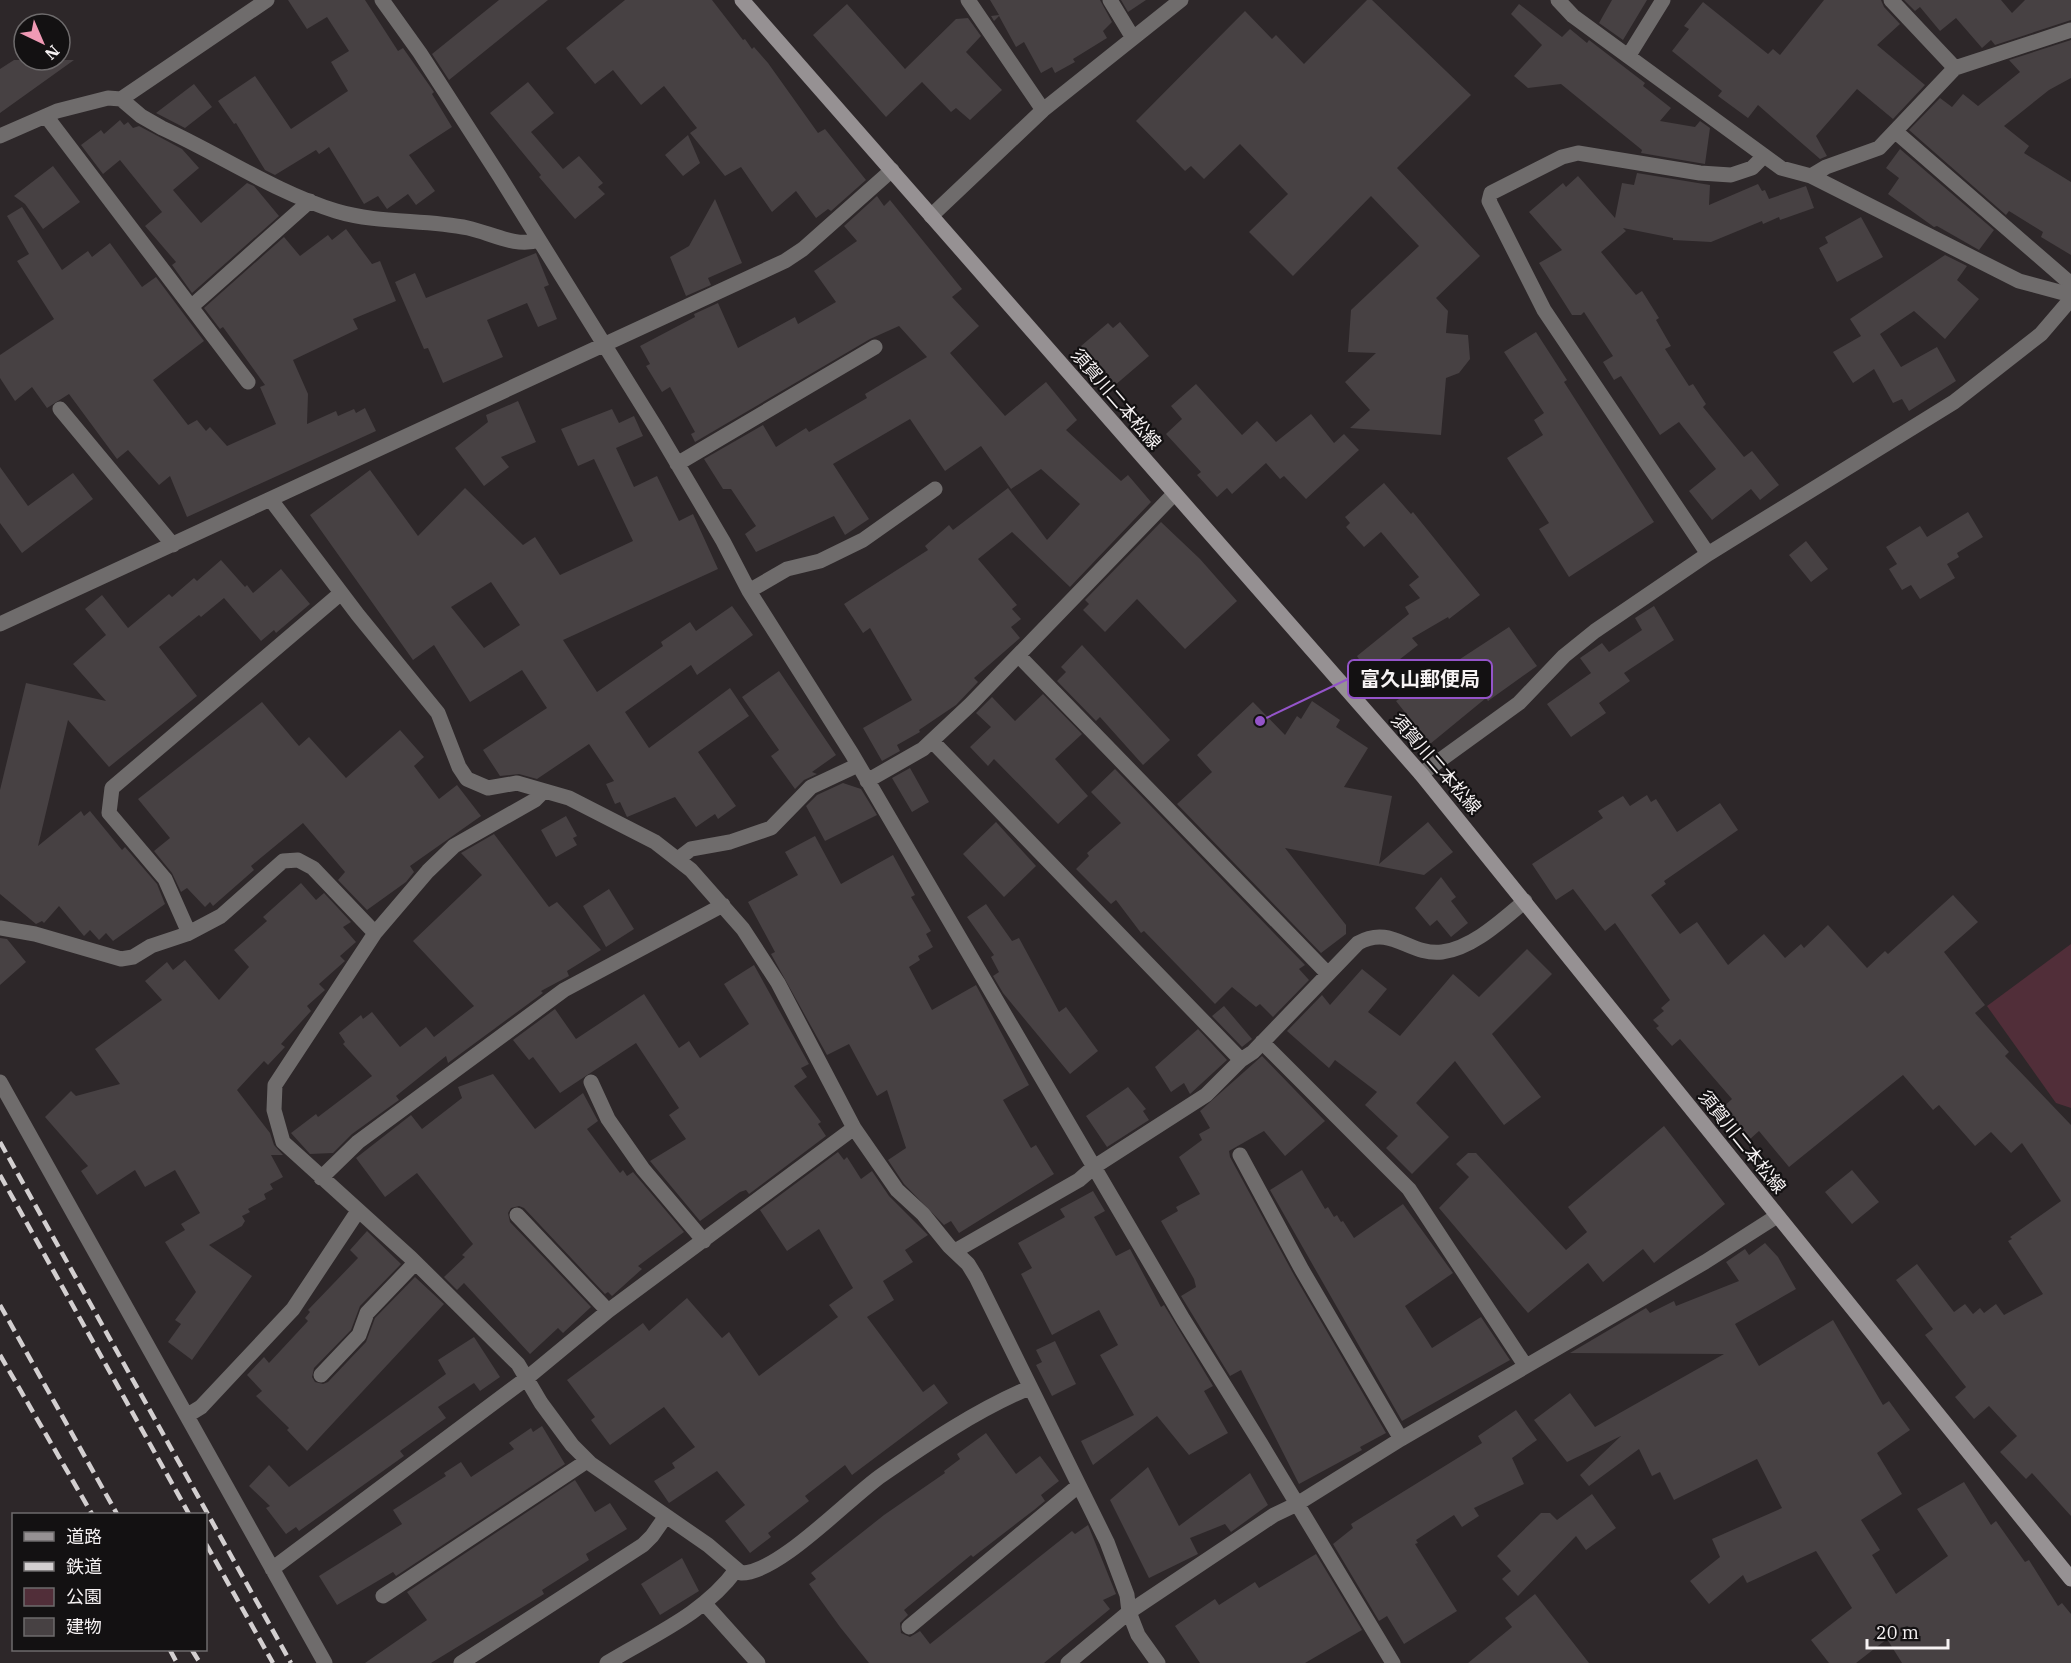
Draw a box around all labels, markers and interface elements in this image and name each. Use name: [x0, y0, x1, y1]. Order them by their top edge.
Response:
north arrow: [12, 12, 72, 72]
text: N: [41, 41, 64, 64]
street label: 須賀川二本松線: [1066, 344, 1166, 454]
callout: 富久山郵便局: [1348, 660, 1492, 698]
text: 富久山郵便局: [1360, 665, 1480, 692]
street label: 須賀川二本松線: [1386, 709, 1486, 819]
street label: 須賀川二本松線: [1694, 1085, 1791, 1198]
legend: [12, 1513, 207, 1651]
text: 道路: [66, 1525, 102, 1548]
text: 鉄道: [66, 1555, 102, 1578]
text: 公園: [66, 1585, 102, 1608]
scale bar: [1867, 1612, 1948, 1650]
text: 建物: [66, 1615, 102, 1638]
text: 20 m: [1876, 1621, 1919, 1644]

